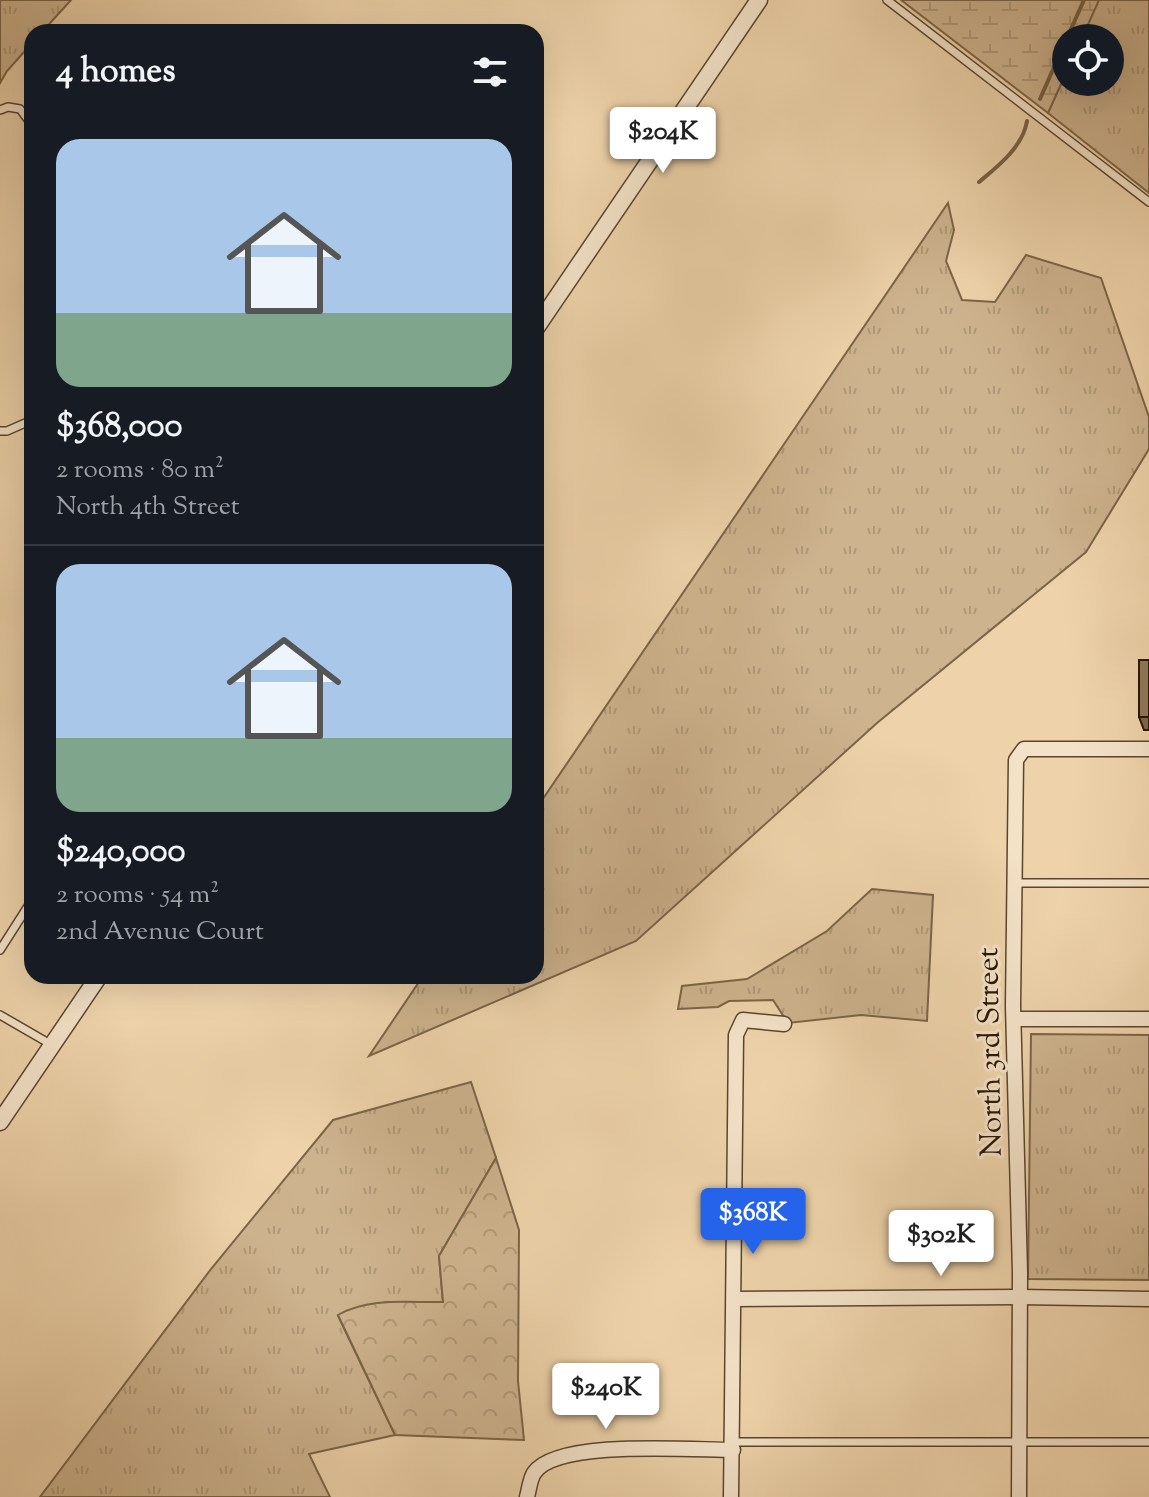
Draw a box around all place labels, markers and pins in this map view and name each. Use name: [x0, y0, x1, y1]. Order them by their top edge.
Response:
pin: $204K: [607, 107, 719, 175]
pin: $368K: [697, 1188, 809, 1256]
pin: $302K: [885, 1210, 997, 1278]
pin: $240K: [550, 1363, 662, 1431]

